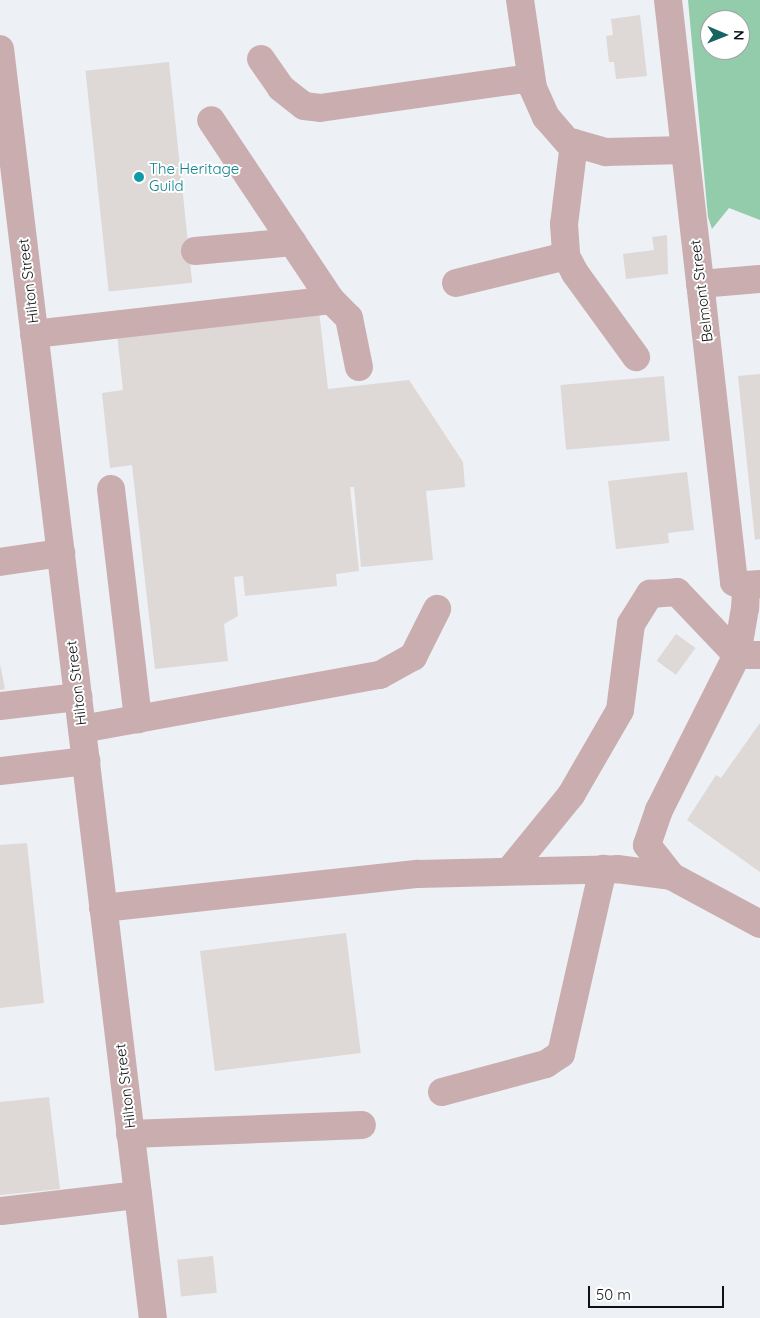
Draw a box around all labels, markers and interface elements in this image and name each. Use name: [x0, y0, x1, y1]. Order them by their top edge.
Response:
north arrow: [700, 10, 750, 60]
text: N: [730, 30, 748, 41]
place label: The Heritage Guild: [149, 159, 239, 194]
marker: The Heritage Guild: [133, 171, 145, 183]
street label: Hilton Street: [14, 238, 42, 324]
street label: Belmont Street: [686, 239, 716, 343]
street label: Hilton Street: [62, 640, 90, 726]
street label: Hilton Street: [111, 1043, 139, 1129]
scale bar: [590, 1276, 726, 1308]
text: 50 m: [596, 1285, 631, 1304]

